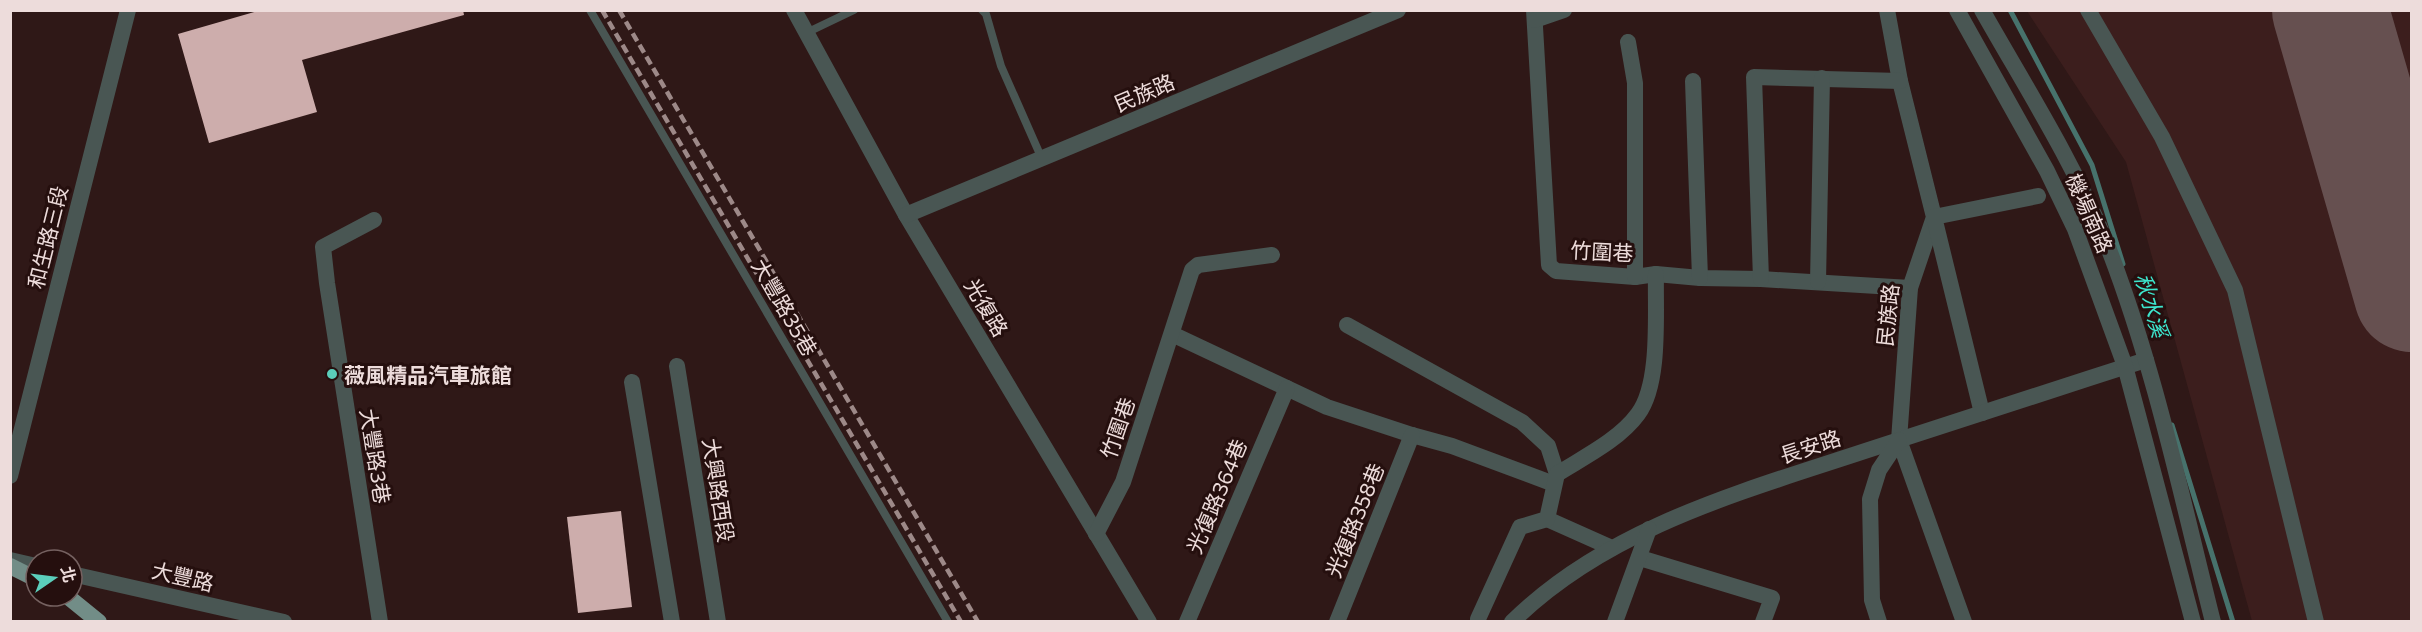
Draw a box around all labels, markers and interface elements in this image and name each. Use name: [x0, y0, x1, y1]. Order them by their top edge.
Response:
street label: 民族路: [1110, 68, 1178, 116]
street label: 機場南路: [2061, 170, 2119, 256]
street label: 和生路三段: [22, 183, 72, 291]
street label: 竹圍巷: [1570, 237, 1634, 265]
street label: 大豐路35巷: [747, 254, 823, 360]
water label: 秋水溪: [2129, 269, 2175, 343]
street label: 光復路: [960, 274, 1014, 340]
street label: 民族路: [1871, 282, 1903, 348]
place label: 薇風精品汽車旅館: [344, 362, 512, 387]
marker: 薇風精品汽車旅館: [325, 367, 339, 381]
street label: 竹圍巷: [1095, 394, 1139, 462]
street label: 大豐路3巷: [356, 407, 396, 505]
street label: 長安路: [1776, 424, 1844, 468]
street label: 光復路364巷: [1181, 435, 1251, 557]
street label: 大興路西段: [698, 436, 740, 544]
street label: 光復路358巷: [1320, 459, 1388, 581]
north arrow: [24, 548, 84, 608]
street label: 大豐路: [149, 557, 217, 595]
text: 北: [58, 564, 80, 584]

